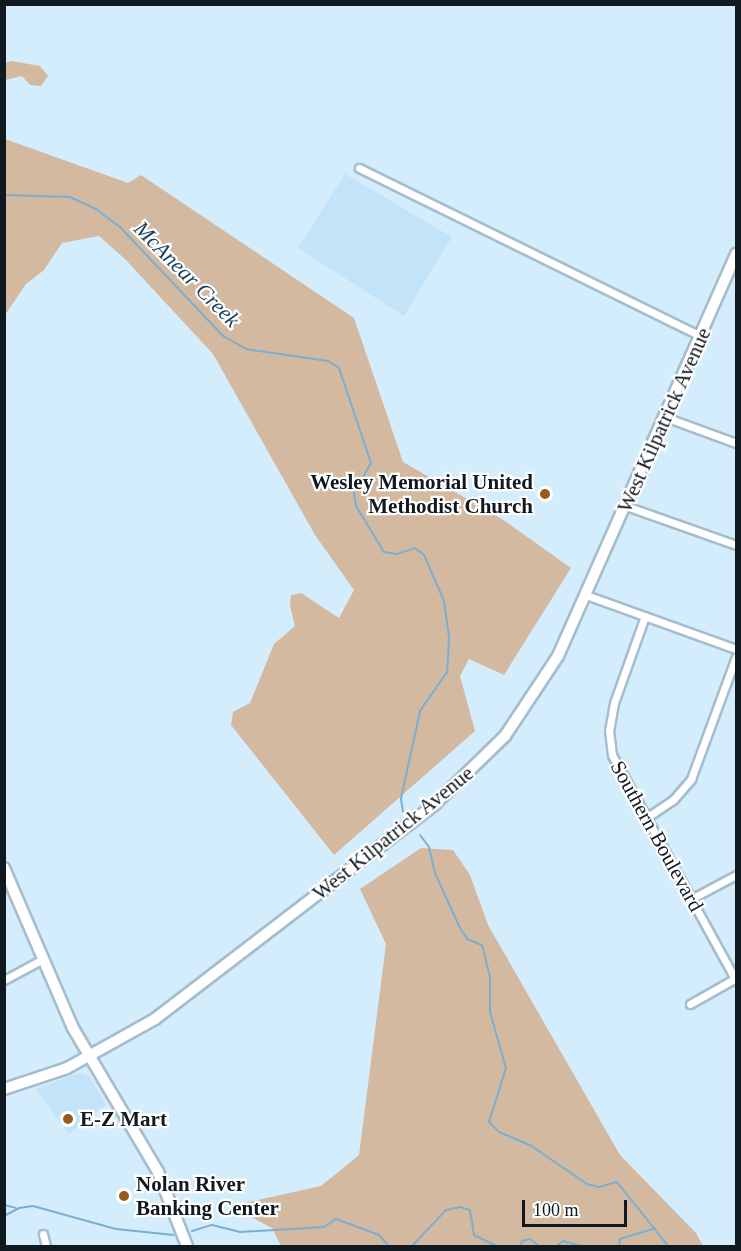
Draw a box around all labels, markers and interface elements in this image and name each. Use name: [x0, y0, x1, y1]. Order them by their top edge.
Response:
water label: McAnear Creek: [128, 215, 246, 333]
street label: West Kilpatrick Avenue: [612, 323, 716, 517]
place label: Wesley Memorial United Methodist Church: [310, 469, 533, 519]
marker: Wesley Memorial United Methodist Church: [538, 487, 552, 501]
street label: Southern Boulevard: [605, 756, 709, 916]
street label: West Kilpatrick Avenue: [307, 760, 479, 906]
place label: E-Z Mart: [80, 1106, 167, 1132]
marker: E-Z Mart: [61, 1112, 75, 1126]
place label: Nolan River Banking Center: [136, 1171, 279, 1221]
scale bar: [525, 1188, 630, 1226]
marker: Nolan River Banking Center: [117, 1189, 131, 1203]
text: 100 m: [533, 1200, 579, 1220]

